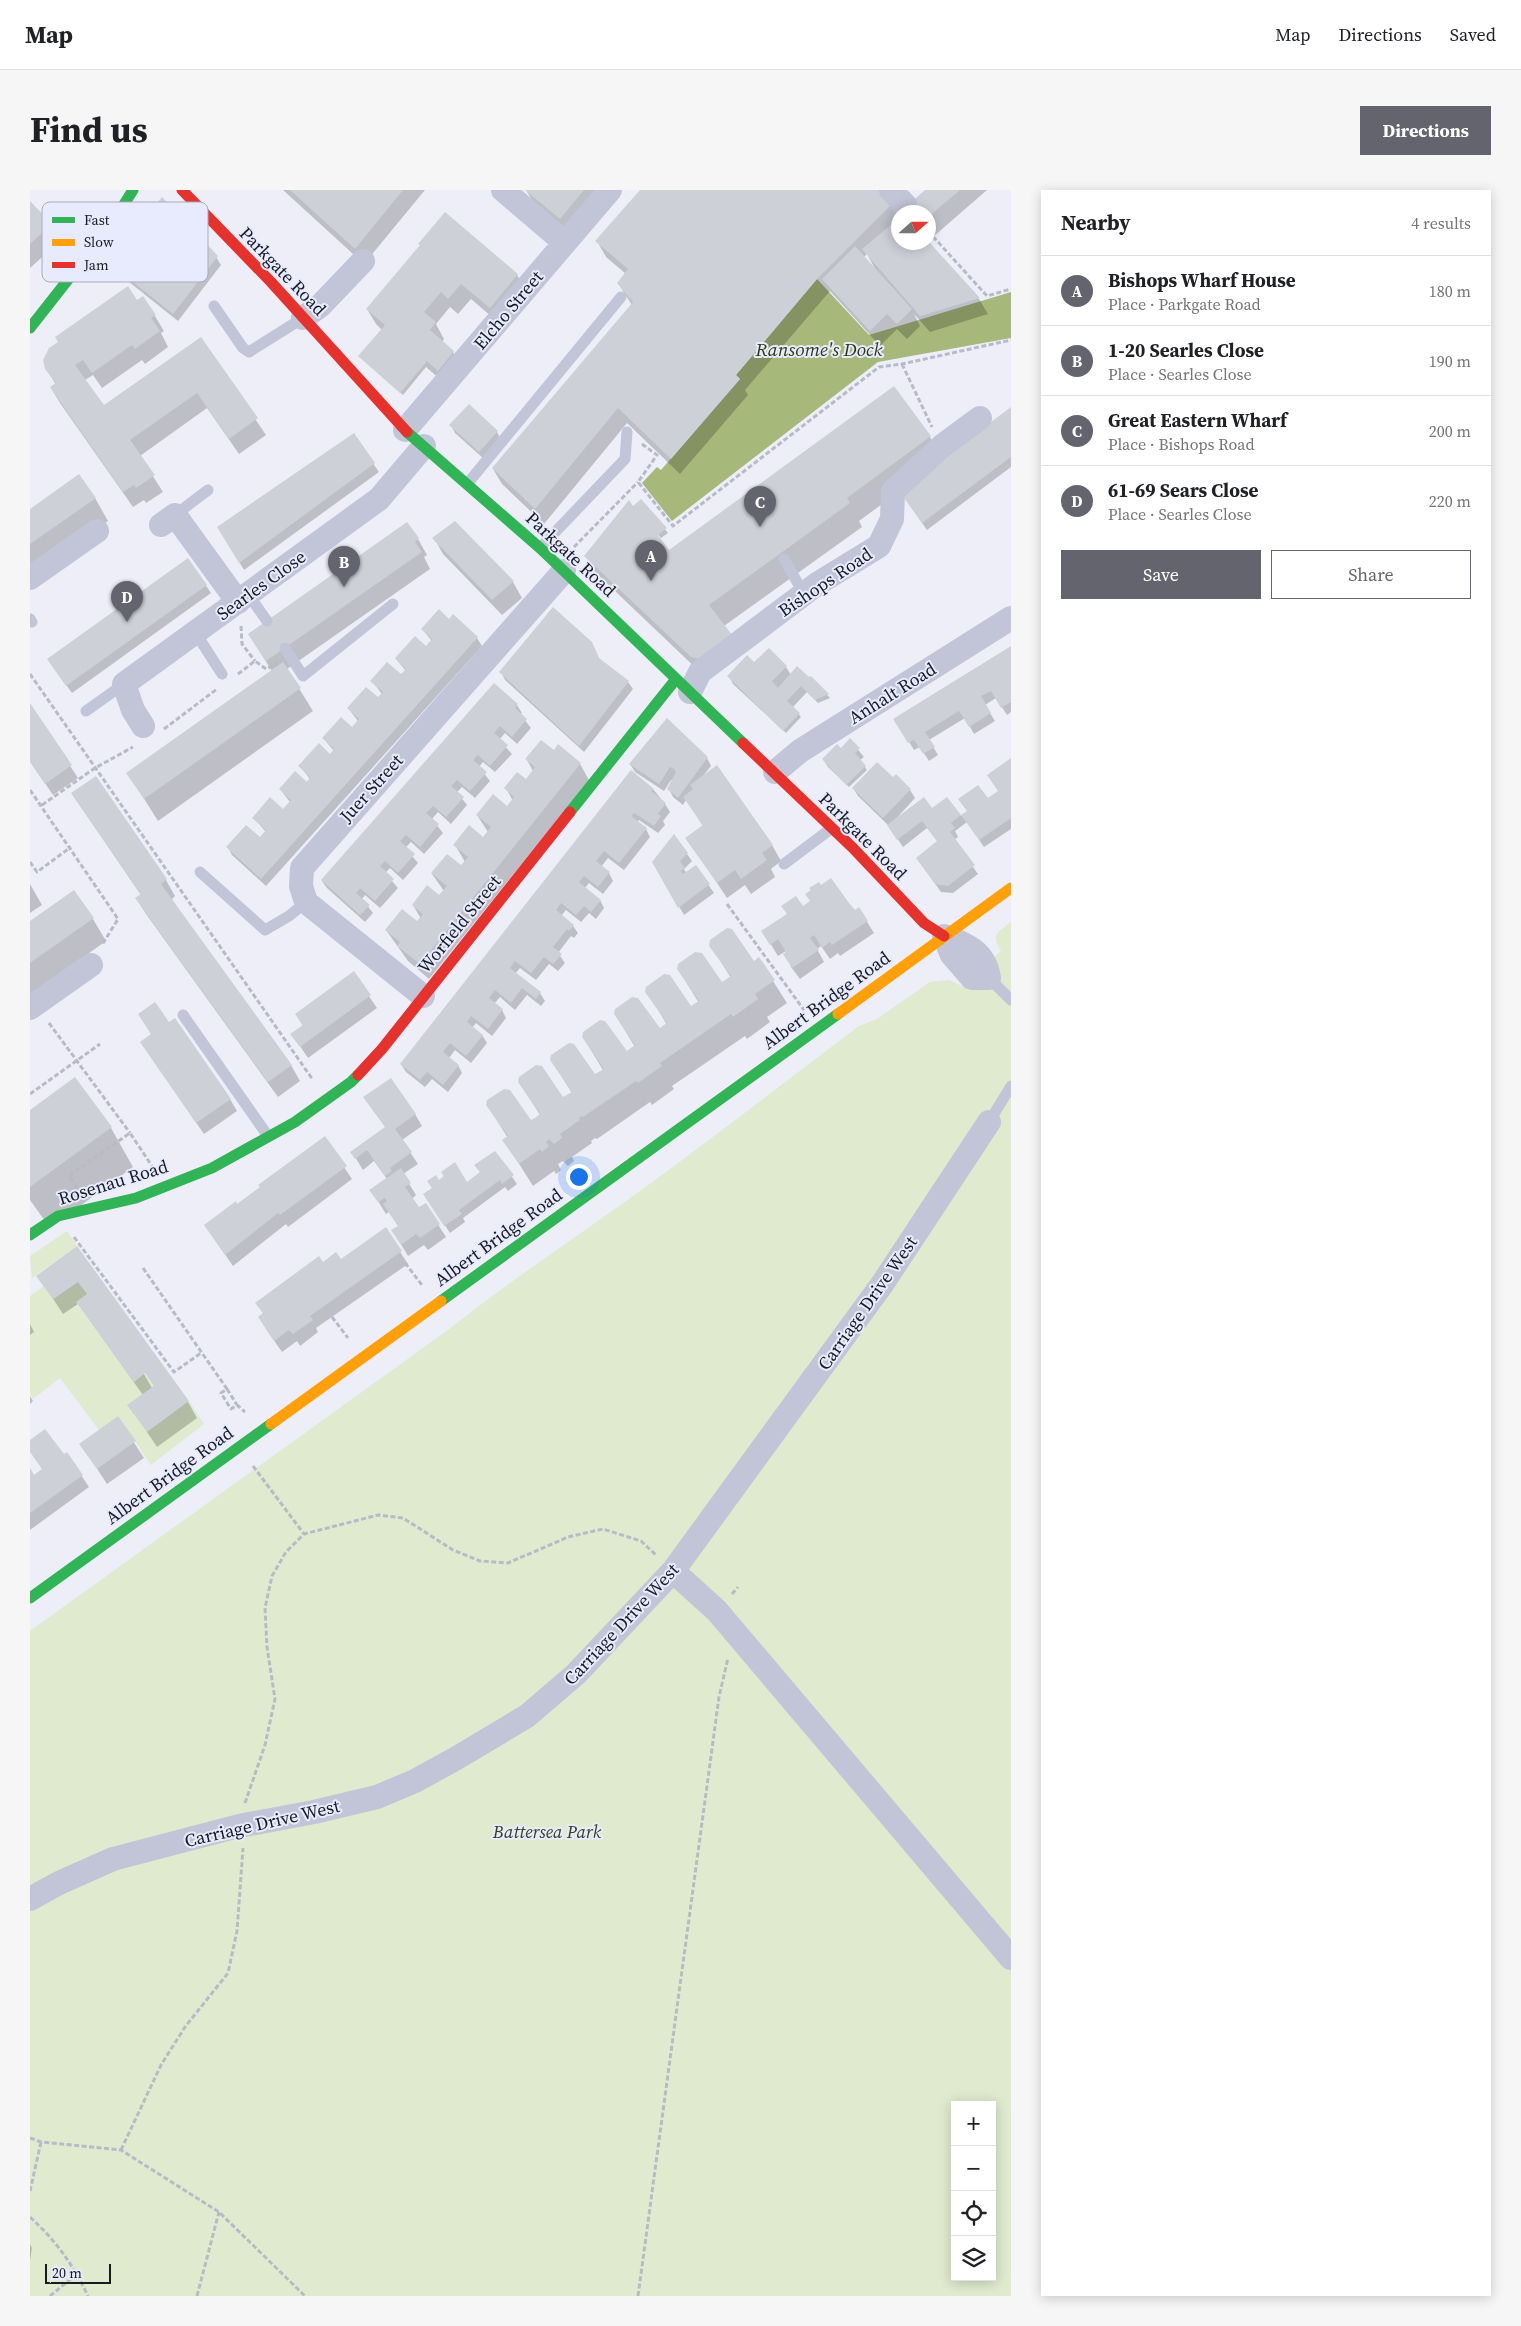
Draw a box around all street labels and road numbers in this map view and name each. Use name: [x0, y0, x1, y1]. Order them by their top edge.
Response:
street label: Parkgate Road: [234, 221, 332, 321]
street label: Elcho Street: [467, 265, 549, 355]
street label: Parkgate Road: [520, 506, 622, 602]
street label: Bishops Road: [773, 541, 877, 623]
street label: Searles Close: [211, 544, 311, 626]
street label: Anhalt Road: [843, 656, 941, 730]
street label: Juer Street: [333, 748, 408, 828]
street label: Parkgate Road: [813, 786, 913, 886]
street label: Worfield Street: [412, 869, 506, 978]
street label: Albert Bridge Road: [757, 945, 895, 1055]
street label: Rosenau Road: [55, 1153, 171, 1211]
street label: Albert Bridge Road: [429, 1182, 567, 1292]
street label: Carriage Drive West: [811, 1231, 923, 1375]
street label: Albert Bridge Road: [100, 1420, 238, 1530]
street label: Carriage Drive West: [558, 1557, 684, 1690]
street label: Carriage Drive West: [182, 1793, 342, 1853]

